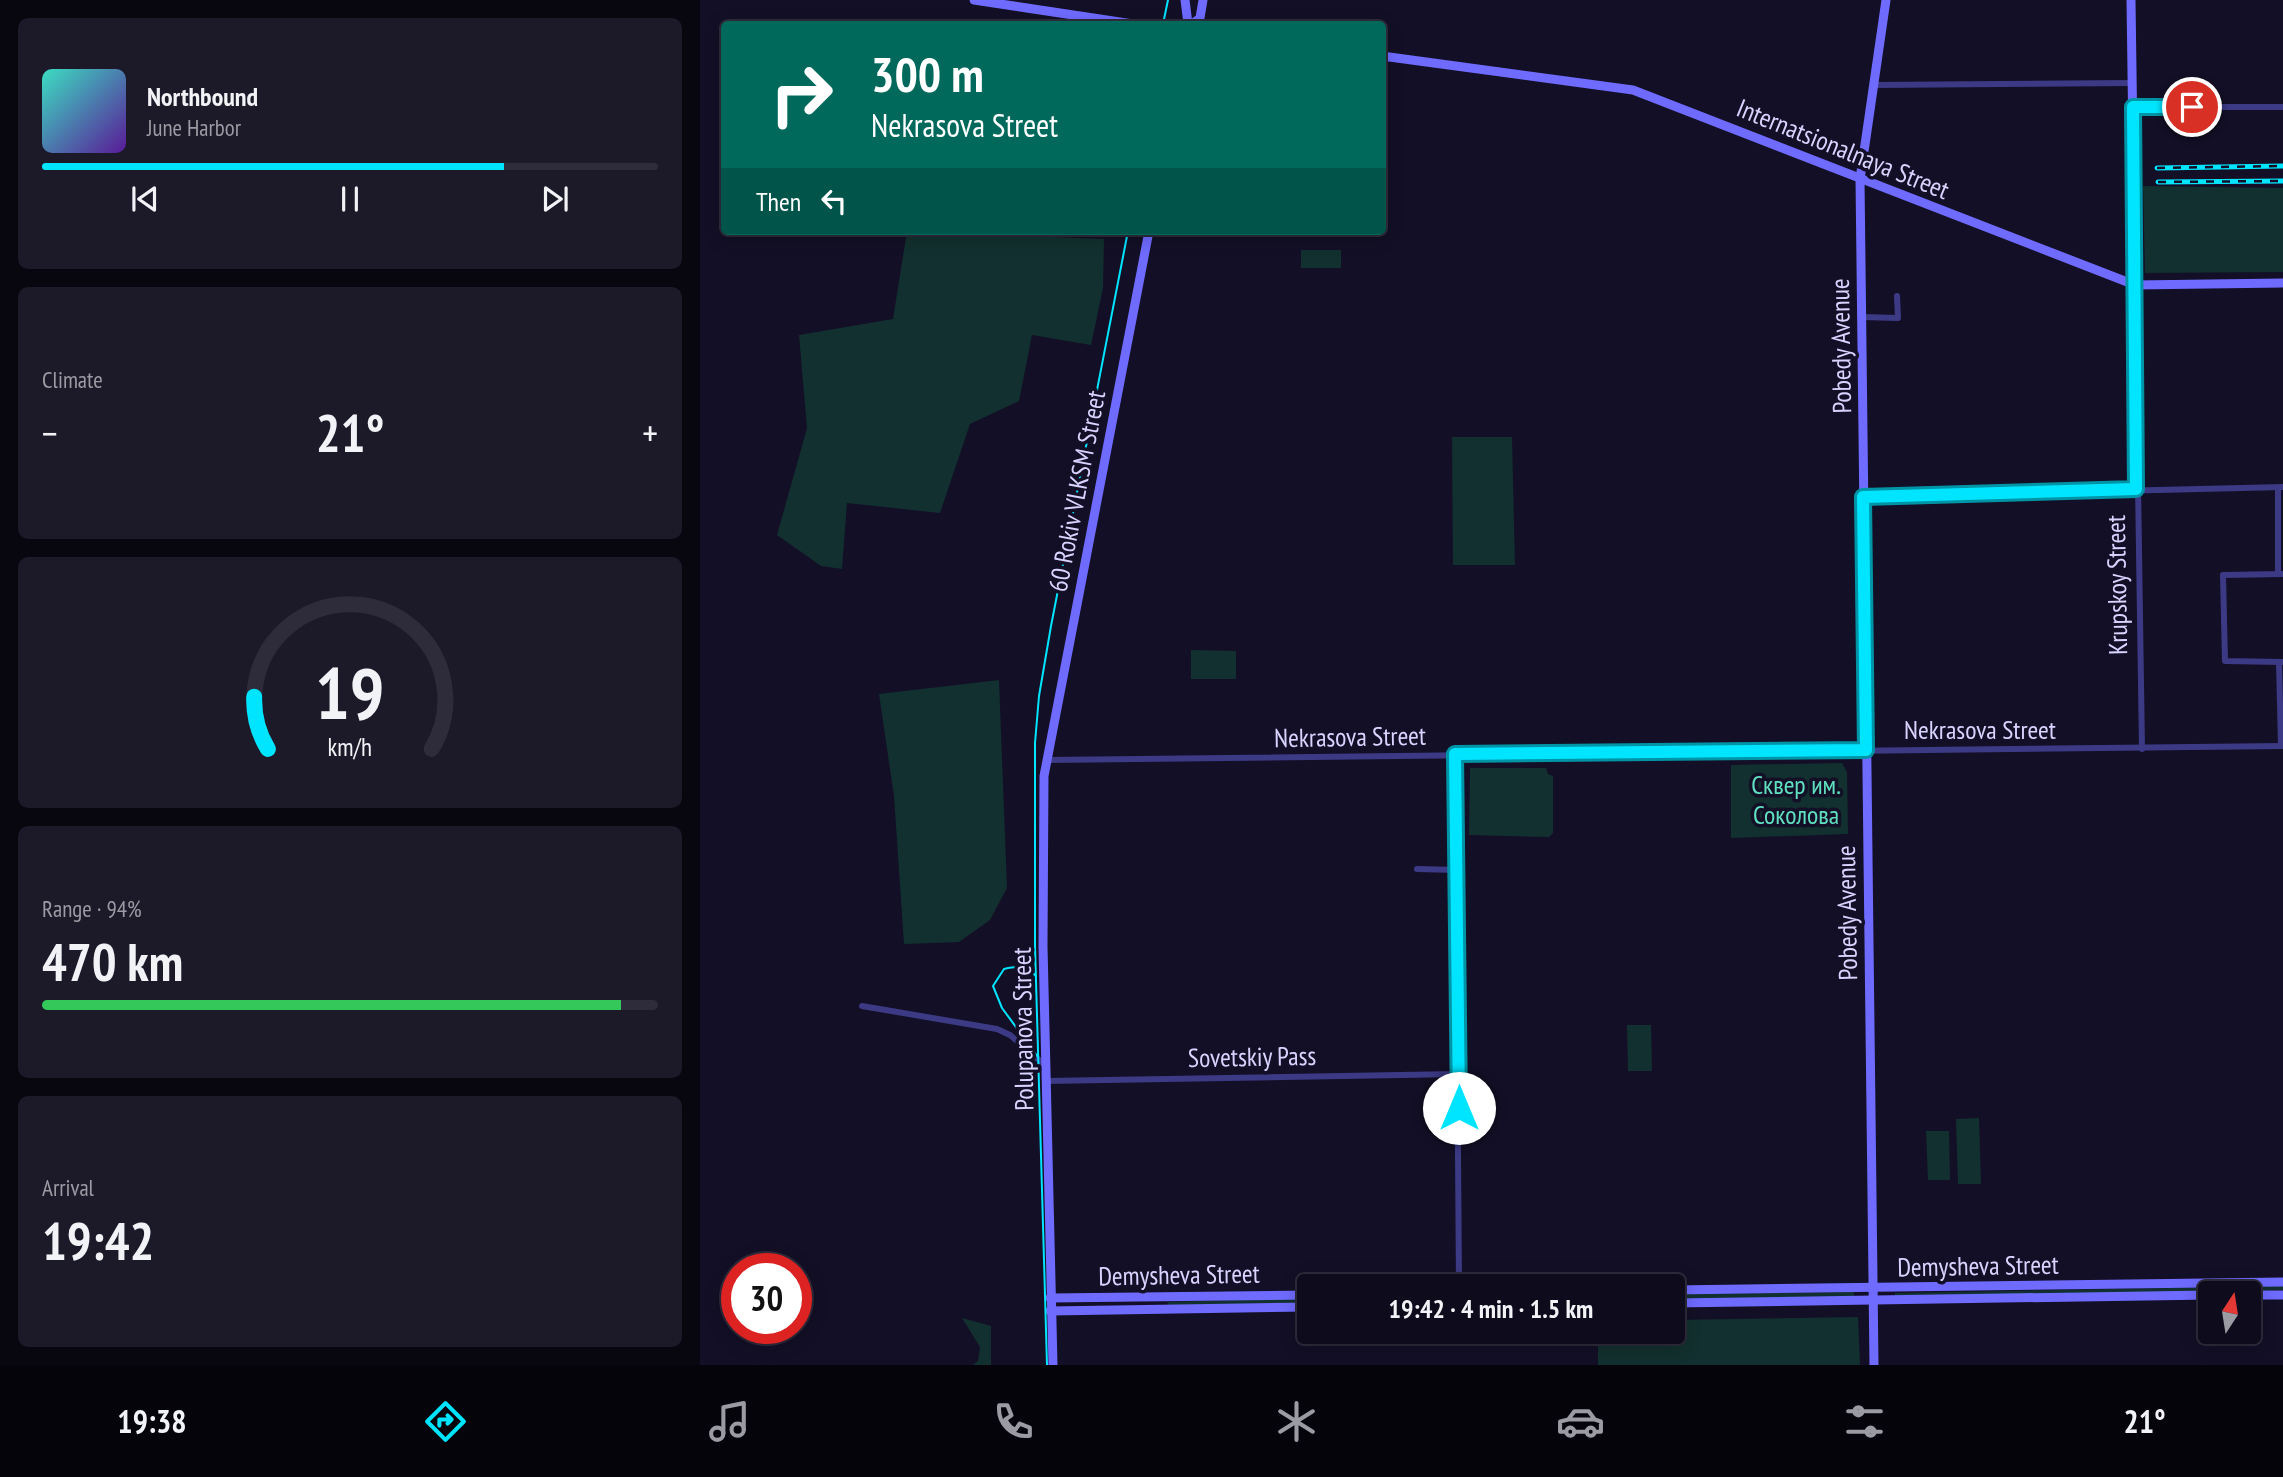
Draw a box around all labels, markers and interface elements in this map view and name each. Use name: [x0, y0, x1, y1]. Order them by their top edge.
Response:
text: 300 m: [871, 42, 984, 106]
icon: right: [756, 49, 847, 140]
pin: [2162, 77, 2222, 137]
text: Northbound: [147, 80, 258, 113]
icon: arrive: [2173, 88, 2211, 126]
street label: Internatsionalnaya Street: [1732, 91, 1954, 206]
text: Nekrasova Street: [871, 104, 1058, 146]
text: June Harbor: [147, 113, 241, 142]
icon: previous: [126, 180, 164, 218]
icon: pause: [331, 180, 369, 218]
icon: next: [536, 180, 574, 218]
icon: left: [815, 182, 853, 220]
text: Then: [756, 185, 801, 218]
street label: Pobedy Avenue: [1823, 278, 1858, 414]
text: Climate: [42, 365, 103, 394]
street label: 60 Rokiv VLKSM Street: [1041, 388, 1112, 594]
text: 21°: [316, 399, 384, 466]
text: −: [42, 408, 58, 457]
text: +: [642, 408, 658, 457]
street label: Krupskoy Street: [2099, 515, 2134, 655]
text: 19: [315, 645, 385, 739]
street label: Nekrasova Street: [1904, 713, 2056, 746]
street label: Nekrasova Street: [1274, 719, 1426, 754]
text: km/h: [328, 730, 372, 762]
park label: Сквер им. Соколова: [1751, 768, 1841, 831]
street label: Pobedy Avenue: [1829, 845, 1864, 981]
text: Range · 94%: [42, 894, 142, 923]
text: 470 km: [42, 928, 183, 995]
street label: Polupanova Street: [1005, 947, 1040, 1111]
street label: Sovetskiy Pass: [1188, 1039, 1316, 1074]
position arrow: [1422, 1071, 1496, 1145]
text: Arrival: [42, 1173, 94, 1202]
text: 19:42: [42, 1207, 154, 1274]
street label: Demysheva Street: [1897, 1248, 2059, 1283]
speed limit sign: 30: [721, 1253, 812, 1344]
street label: Demysheva Street: [1098, 1257, 1260, 1292]
north arrow: [2198, 1281, 2261, 1344]
map controls: [2198, 1281, 2261, 1344]
text: 19:42 · 4 min · 1.5 km: [1389, 1292, 1593, 1325]
icon: directions: [421, 1397, 470, 1446]
icon: music: [705, 1397, 754, 1446]
icon: phone: [989, 1397, 1038, 1446]
icon: climate: [1272, 1397, 1321, 1446]
icon: car: [1556, 1397, 1605, 1446]
icon: filters: [1840, 1397, 1889, 1446]
text: 19:38: [117, 1400, 187, 1442]
text: 21°: [2123, 1400, 2166, 1442]

